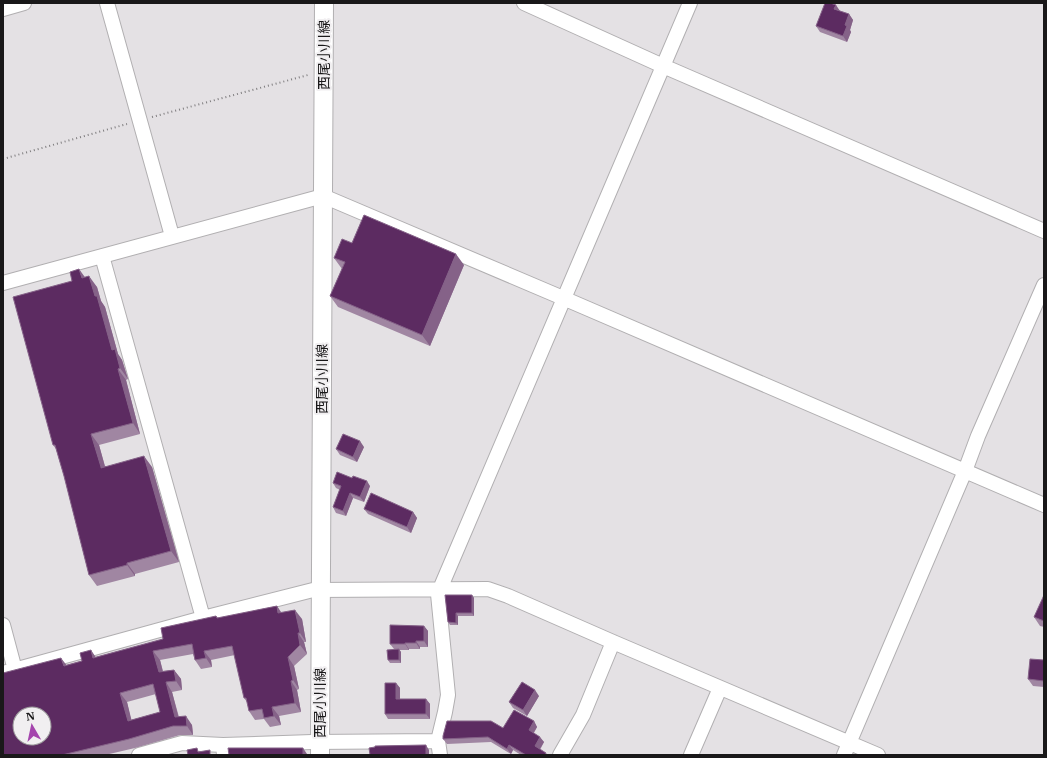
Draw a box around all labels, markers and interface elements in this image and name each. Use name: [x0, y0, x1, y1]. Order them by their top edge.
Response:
street label: 西尾小川線: [315, 20, 333, 90]
street label: 西尾小川線: [313, 344, 331, 414]
street label: 西尾小川線: [311, 668, 329, 738]
north arrow: [12, 706, 52, 746]
text: N: [25, 708, 36, 724]

